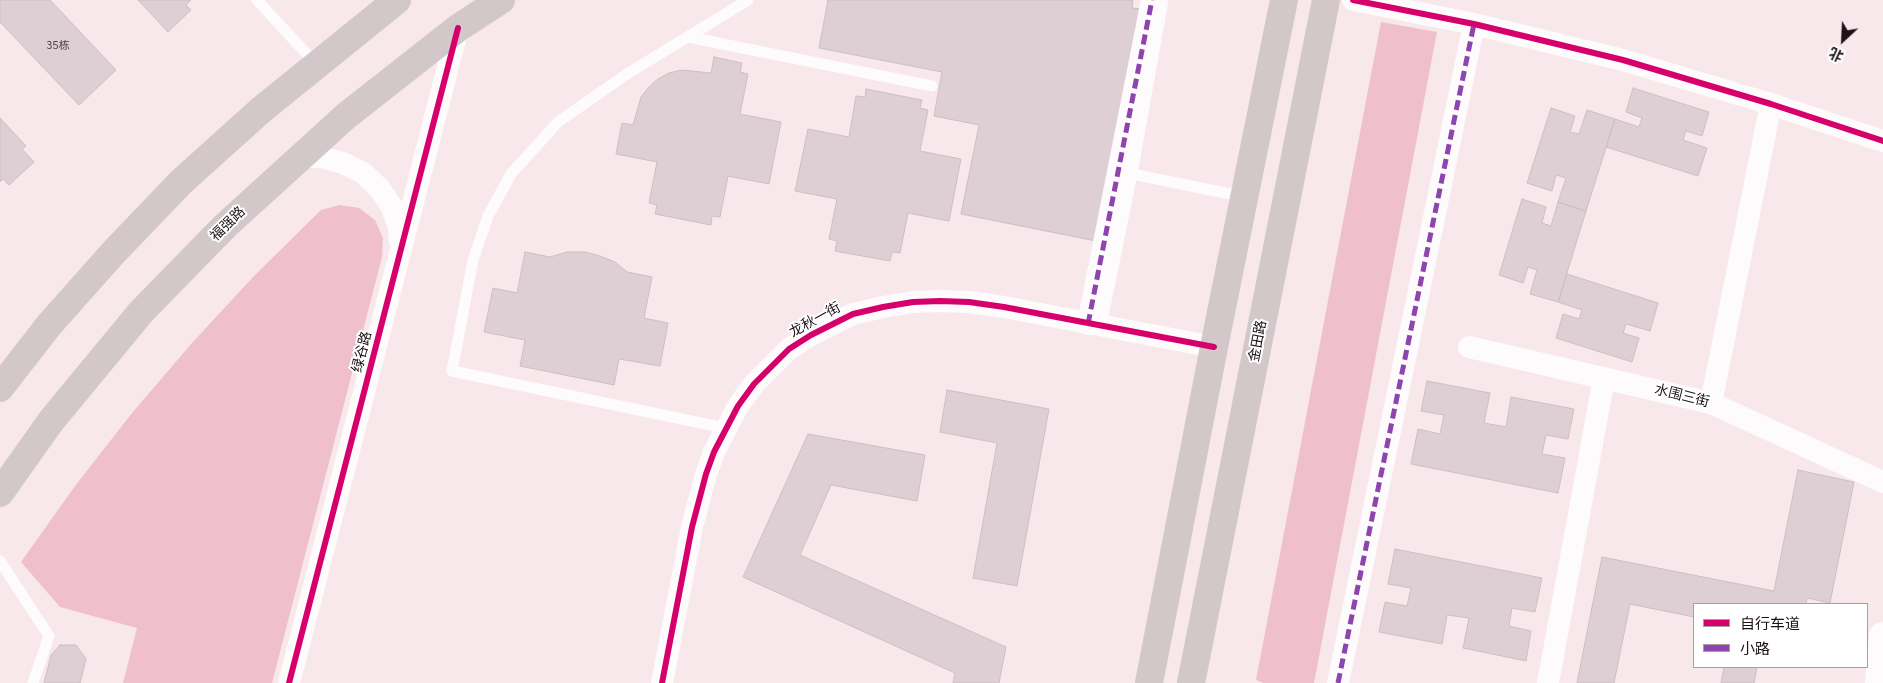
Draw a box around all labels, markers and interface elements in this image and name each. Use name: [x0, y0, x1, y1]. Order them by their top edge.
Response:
north arrow: [1818, 15, 1868, 65]
house number: 35栋: [46, 39, 70, 53]
text: 北: [1827, 43, 1846, 65]
street label: 福强路: [207, 203, 249, 245]
street label: 龙秋一街: [786, 299, 844, 341]
street label: 金田路: [1246, 319, 1270, 363]
street label: 绿谷路: [349, 330, 375, 374]
street label: 水围三街: [1653, 381, 1711, 411]
legend: [1693, 603, 1868, 668]
text: 自行车道: [1740, 615, 1800, 633]
text: 小路: [1740, 640, 1770, 658]

